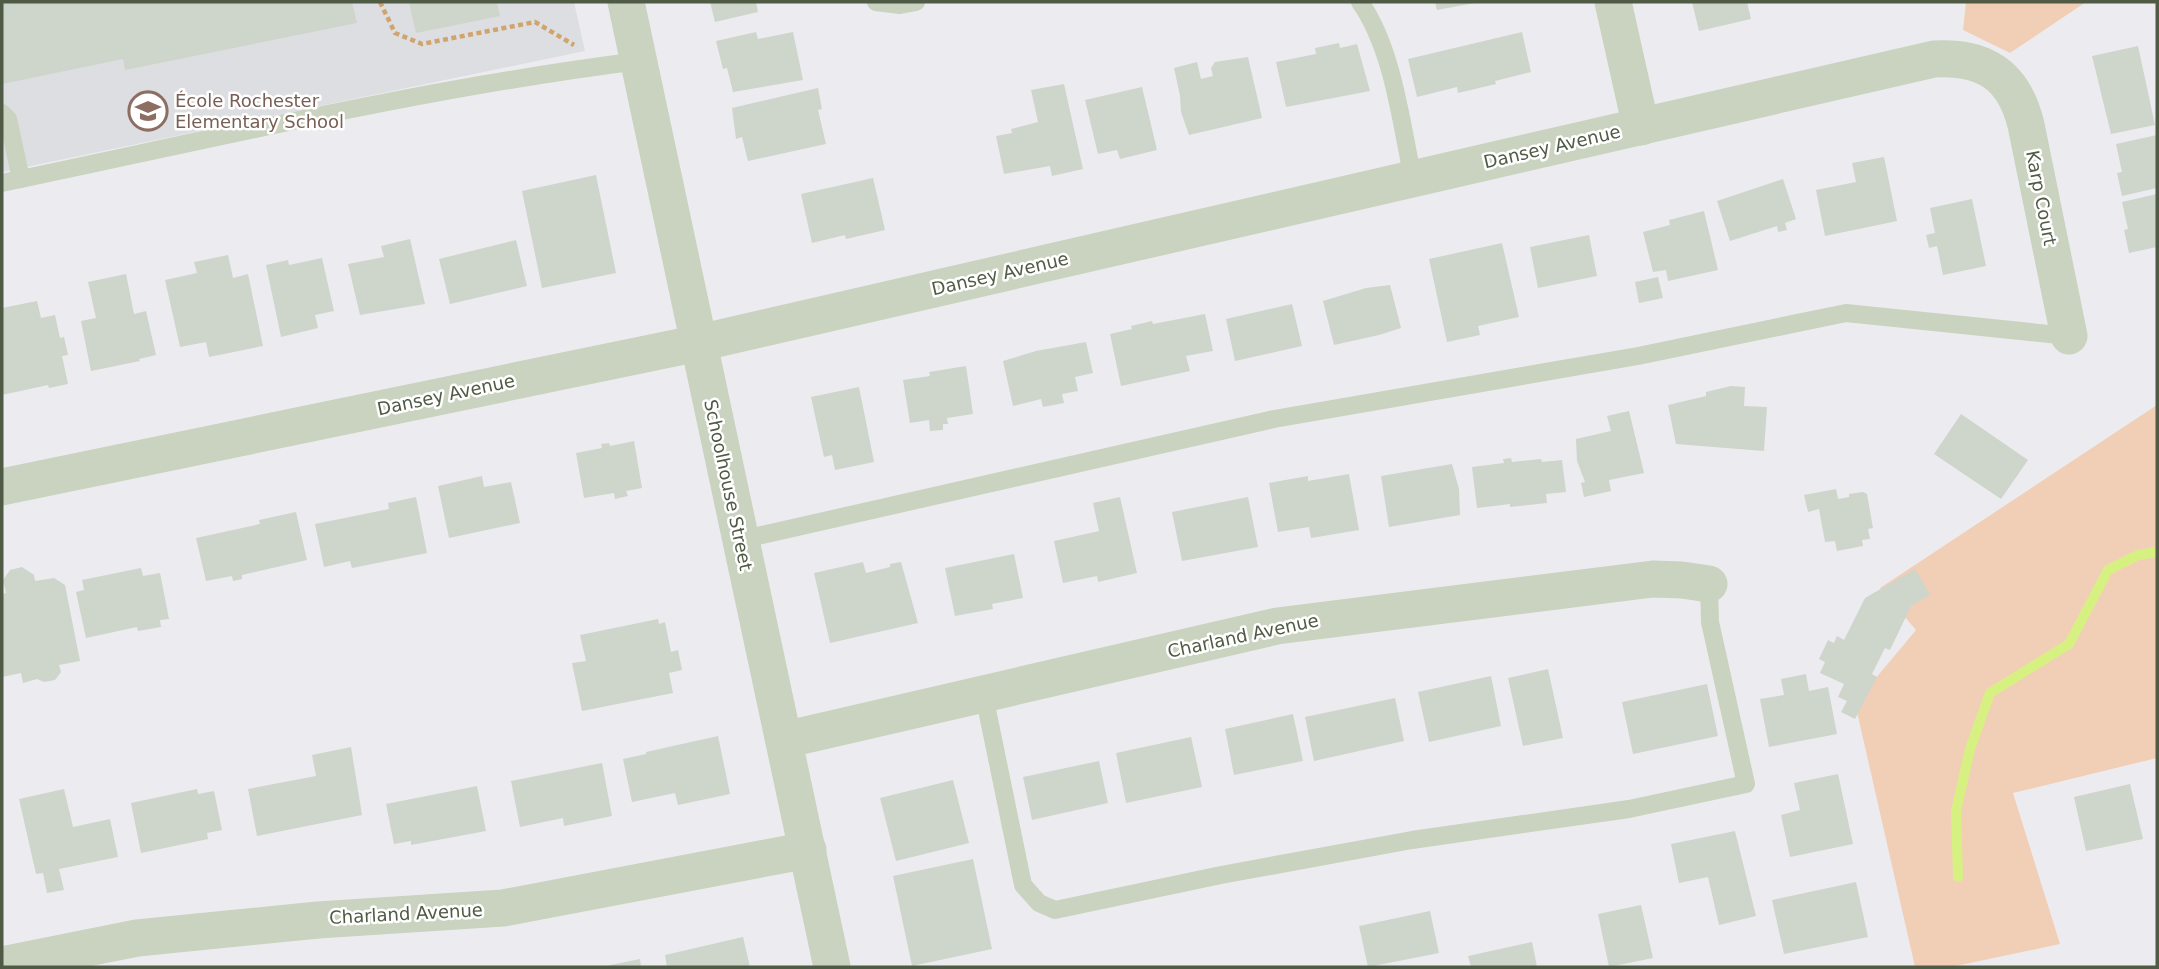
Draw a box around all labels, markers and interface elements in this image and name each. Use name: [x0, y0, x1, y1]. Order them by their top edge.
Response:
school or university icon: École Rochester Elementary School: [127, 90, 169, 132]
place label: École Rochester Elementary School: [175, 90, 344, 132]
street label: Dansey Avenue: [1481, 121, 1622, 172]
street label: Karp Court: [2022, 149, 2061, 247]
street label: Dansey Avenue: [929, 248, 1070, 299]
street label: Dansey Avenue: [375, 370, 517, 419]
street label: Schoolhouse Street: [700, 397, 757, 572]
street label: Charland Avenue: [1165, 609, 1320, 662]
street label: Charland Avenue: [329, 899, 483, 928]

